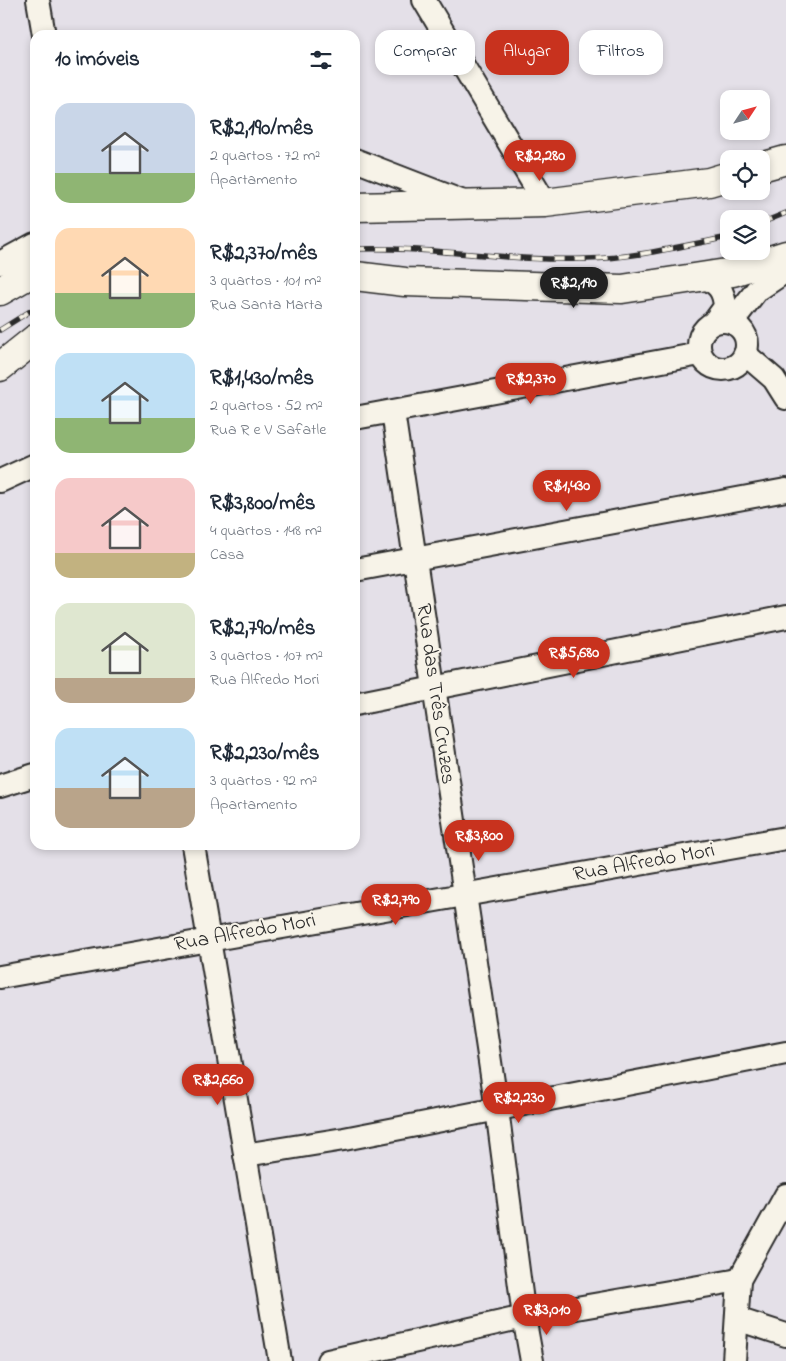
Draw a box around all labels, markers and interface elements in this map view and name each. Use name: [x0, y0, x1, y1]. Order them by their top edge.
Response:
chip: Comprar: [375, 30, 475, 75]
chip: Alugar: [485, 30, 569, 75]
chip: Filtros: [579, 30, 663, 75]
text: 10 imóveis: [55, 45, 140, 75]
icon: filters: [307, 46, 335, 74]
north arrow: [720, 90, 770, 140]
map controls: [720, 90, 770, 260]
text: R$2,190/mês: [210, 114, 313, 144]
icon: home: [95, 123, 155, 183]
pin: R$2,280: [494, 140, 586, 182]
text: 2 quartos · 72 m²: [210, 144, 320, 168]
text: R$2,280: [515, 144, 565, 168]
button: locate: [720, 150, 770, 200]
text: Apartamento: [210, 168, 297, 192]
button: layers: [720, 210, 770, 260]
text: R$2,370/mês: [210, 239, 318, 269]
icon: home: [95, 248, 155, 308]
pin: R$2,190: [528, 266, 620, 309]
text: 3 quartos · 101 m²: [210, 269, 321, 293]
text: R$2,190: [551, 271, 597, 295]
text: Rua Santa Marta: [210, 293, 323, 317]
pin: R$2,370: [485, 362, 577, 405]
text: R$1,430/mês: [210, 364, 314, 394]
text: R$2,370: [506, 367, 556, 391]
icon: home: [95, 373, 155, 433]
text: 2 quartos · 52 m²: [210, 394, 323, 418]
text: Rua R e V Safatle: [210, 418, 326, 442]
pin: R$1,430: [521, 470, 613, 512]
text: R$1,430: [544, 474, 590, 498]
text: R$3,800/mês: [210, 489, 316, 519]
icon: home: [95, 498, 155, 558]
text: 4 quartos · 148 m²: [210, 519, 322, 543]
text: Casa: [210, 543, 244, 567]
street label: Rua das Três Cruzes: [407, 602, 463, 786]
text: R$2,790/mês: [210, 614, 315, 644]
icon: home: [95, 623, 155, 683]
pin: R$5,680: [528, 636, 620, 679]
text: R$5,680: [549, 641, 599, 665]
text: 3 quartos · 107 m²: [210, 644, 323, 668]
text: Rua Alfredo Mori: [210, 668, 319, 692]
text: R$2,230/mês: [210, 739, 319, 769]
icon: home: [95, 748, 155, 808]
text: 3 quartos · 92 m²: [210, 769, 317, 793]
text: Apartamento: [210, 793, 297, 817]
pin: R$3,800: [433, 820, 525, 862]
text: R$3,800: [455, 824, 503, 848]
street label: Rua Alfredo Mori: [571, 836, 717, 890]
pin: R$2,790: [350, 884, 442, 926]
text: R$2,790: [372, 888, 420, 912]
street label: Rua Alfredo Mori: [172, 906, 318, 960]
pin: R$2,660: [172, 1064, 264, 1106]
text: R$2,660: [193, 1068, 243, 1092]
pin: R$2,230: [473, 1082, 565, 1124]
text: R$2,230: [494, 1086, 544, 1110]
pin: R$3,010: [501, 1294, 593, 1336]
text: R$3,010: [524, 1298, 570, 1322]

